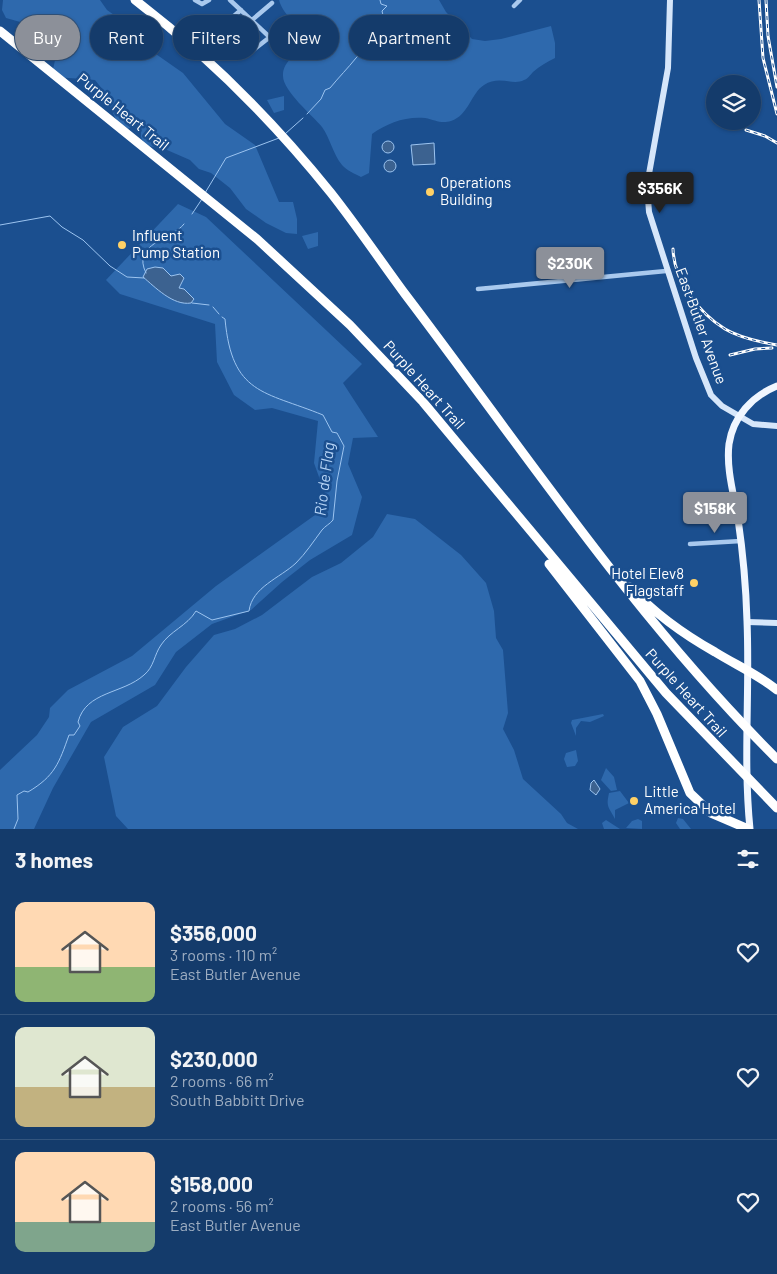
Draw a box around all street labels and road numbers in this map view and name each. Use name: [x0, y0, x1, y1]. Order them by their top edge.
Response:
street label: Purple Heart Trail: [74, 69, 173, 154]
street label: East Butler Avenue: [673, 265, 731, 386]
street label: Purple Heart Trail: [380, 336, 469, 432]
street label: Purple Heart Trail: [642, 644, 731, 740]

